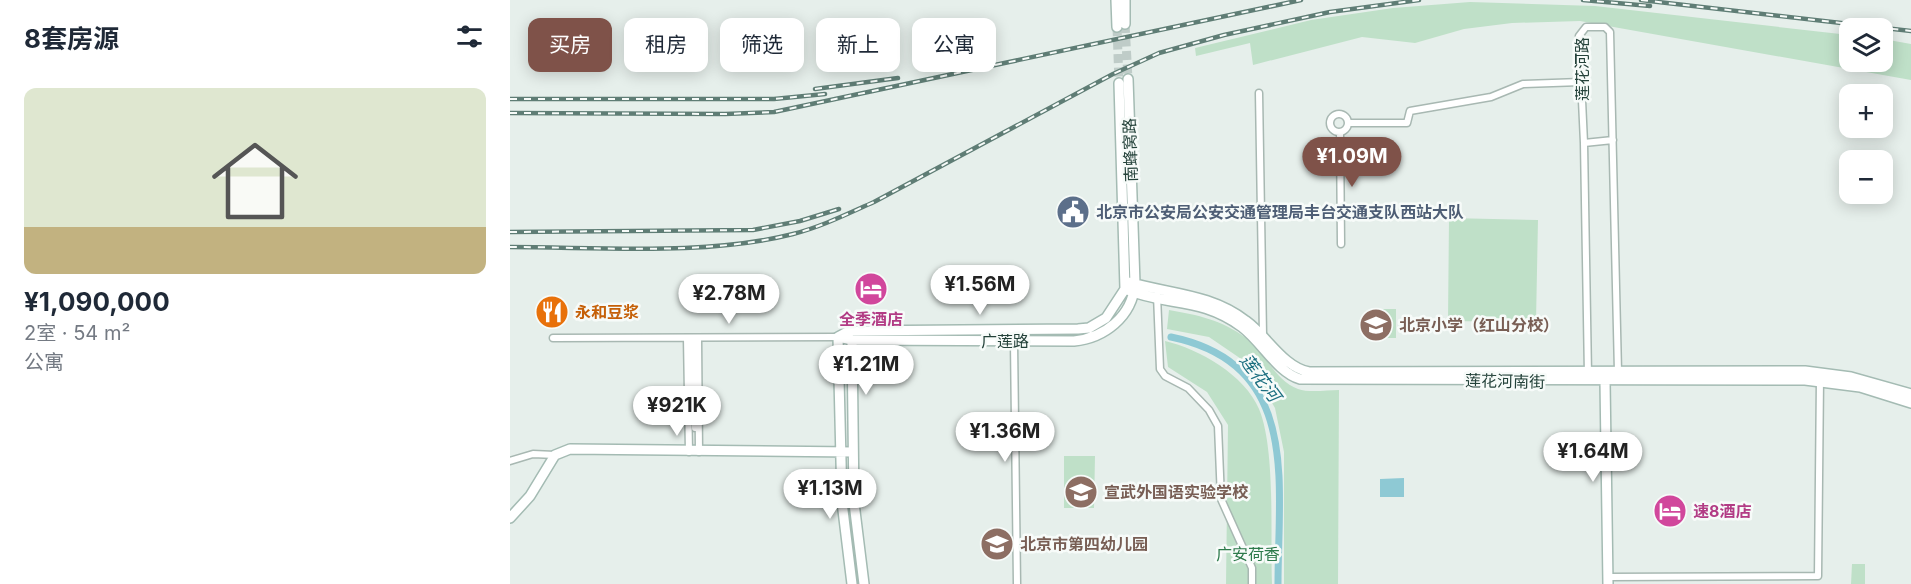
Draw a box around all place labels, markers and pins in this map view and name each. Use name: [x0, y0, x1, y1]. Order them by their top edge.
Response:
pin: ¥1.09M: [1303, 137, 1401, 188]
public building icon: 北京市公安局公安交通管理局丰台交通支队西站大队: [1055, 194, 1091, 230]
place label: 北京市公安局公安交通管理局丰台交通支队西站大队: [1096, 202, 1464, 222]
pin: ¥1.56M: [931, 265, 1029, 316]
hotel icon: 全季酒店: [853, 271, 889, 307]
pin: ¥2.78M: [680, 274, 778, 325]
restaurant icon: 永和豆浆: [534, 294, 570, 330]
place label: 永和豆浆: [575, 302, 639, 322]
school or university icon: 北京小学（红山分校）: [1358, 307, 1394, 343]
place label: 全季酒店: [839, 309, 903, 329]
place label: 北京小学（红山分校）: [1399, 315, 1559, 335]
pin: ¥1.21M: [817, 345, 915, 396]
pin: ¥921K: [635, 386, 719, 437]
pin: ¥1.36M: [956, 412, 1054, 463]
pin: ¥1.64M: [1544, 432, 1642, 483]
pin: ¥1.13M: [781, 469, 879, 520]
school or university icon: 宣武外国语实验学校: [1063, 474, 1099, 510]
place label: 宣武外国语实验学校: [1104, 482, 1249, 502]
hotel icon: 速8酒店: [1652, 493, 1688, 529]
place label: 速8酒店: [1693, 501, 1751, 521]
school or university icon: 北京市第四幼儿园: [979, 526, 1015, 562]
place label: 北京市第四幼儿园: [1020, 534, 1148, 554]

